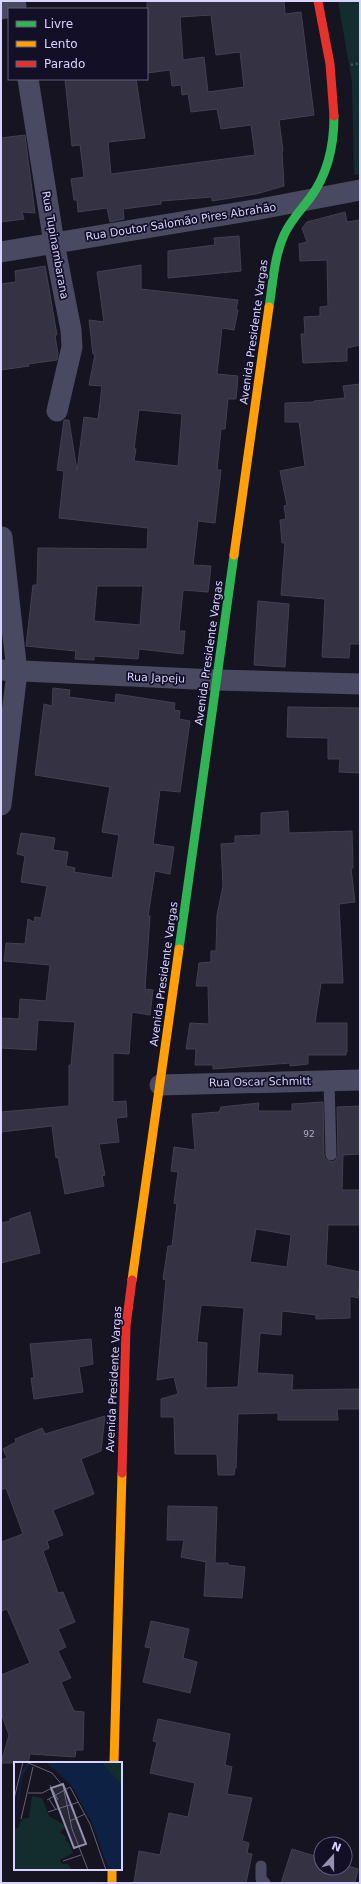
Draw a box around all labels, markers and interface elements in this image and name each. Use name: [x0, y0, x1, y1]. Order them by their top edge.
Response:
legend: [8, 8, 148, 80]
text: Livre: [44, 17, 73, 31]
text: Lento: [44, 37, 78, 51]
text: Parado: [44, 57, 85, 71]
street label: Rua Tupinambarana: [39, 190, 71, 300]
street label: Rua Doutor Salomão Pires Abrahão: [85, 200, 277, 243]
street label: Avenida Presidente Vargas: [237, 258, 271, 405]
street label: Avenida Presidente Vargas: [192, 579, 226, 726]
street label: Rua Japeju: [127, 670, 185, 686]
street label: Avenida Presidente Vargas: [147, 900, 181, 1047]
street label: Rua Oscar Schmitt: [209, 1075, 312, 1089]
house number: 92: [303, 1129, 315, 1139]
street label: Avenida Presidente Vargas: [104, 1305, 124, 1452]
inset map: [14, 1762, 122, 1870]
north arrow: [313, 1836, 353, 1876]
text: N: [330, 1839, 343, 1855]

